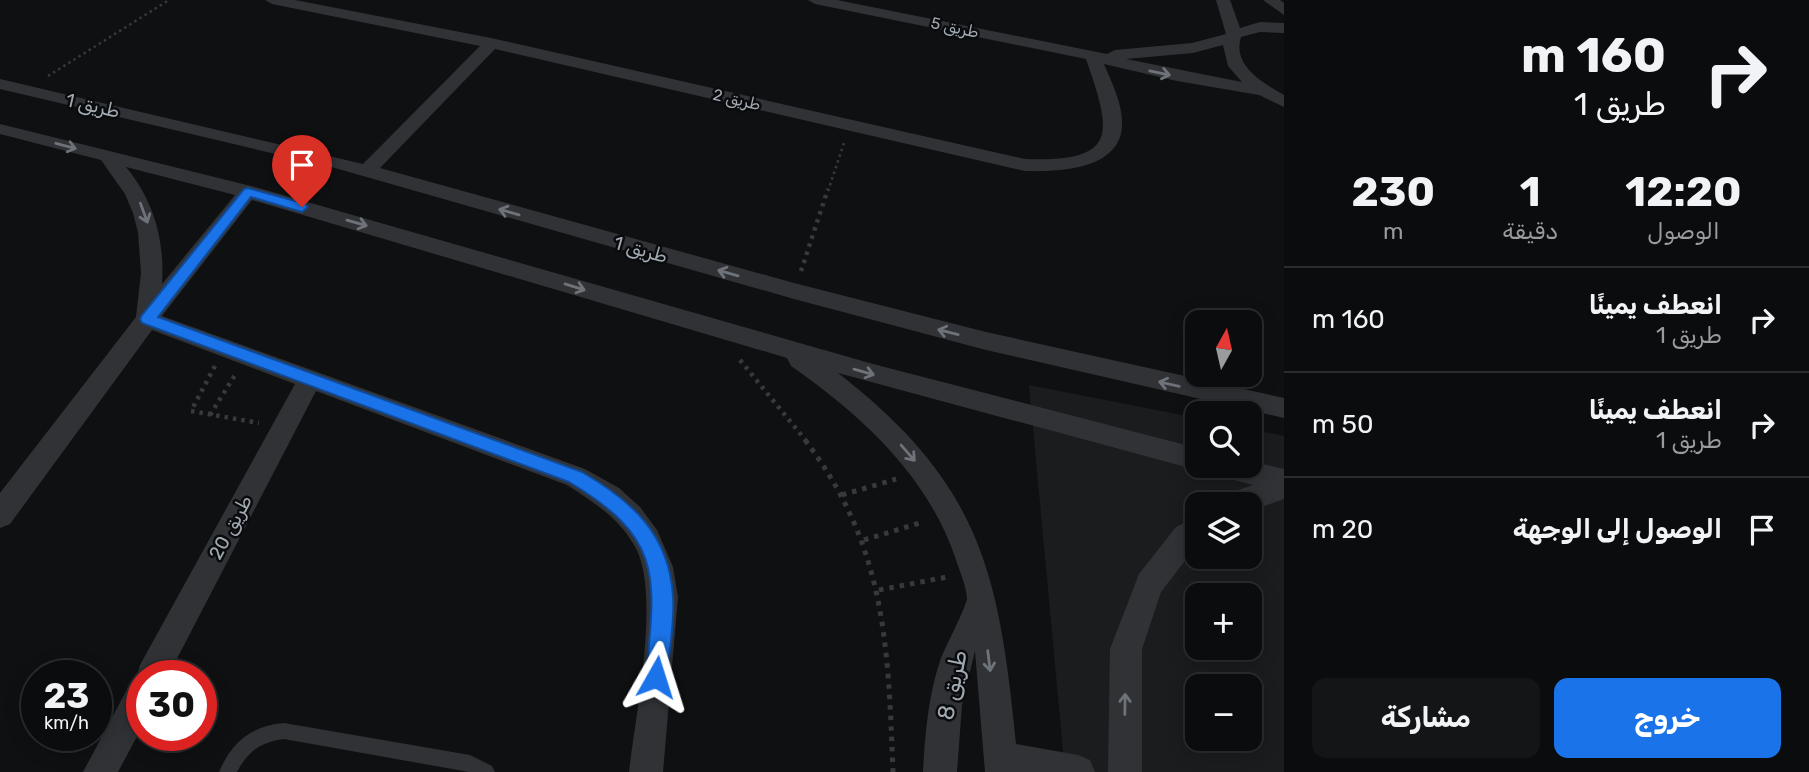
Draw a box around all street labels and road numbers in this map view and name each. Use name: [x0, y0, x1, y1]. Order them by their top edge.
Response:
street label: طريق 5: [929, 13, 981, 43]
street label: طريق 2: [711, 85, 763, 115]
street label: طريق 1: [64, 88, 122, 123]
street label: طريق 1: [611, 231, 670, 268]
street label: طريق 20: [204, 491, 257, 563]
street label: طريق 8: [931, 647, 973, 723]

